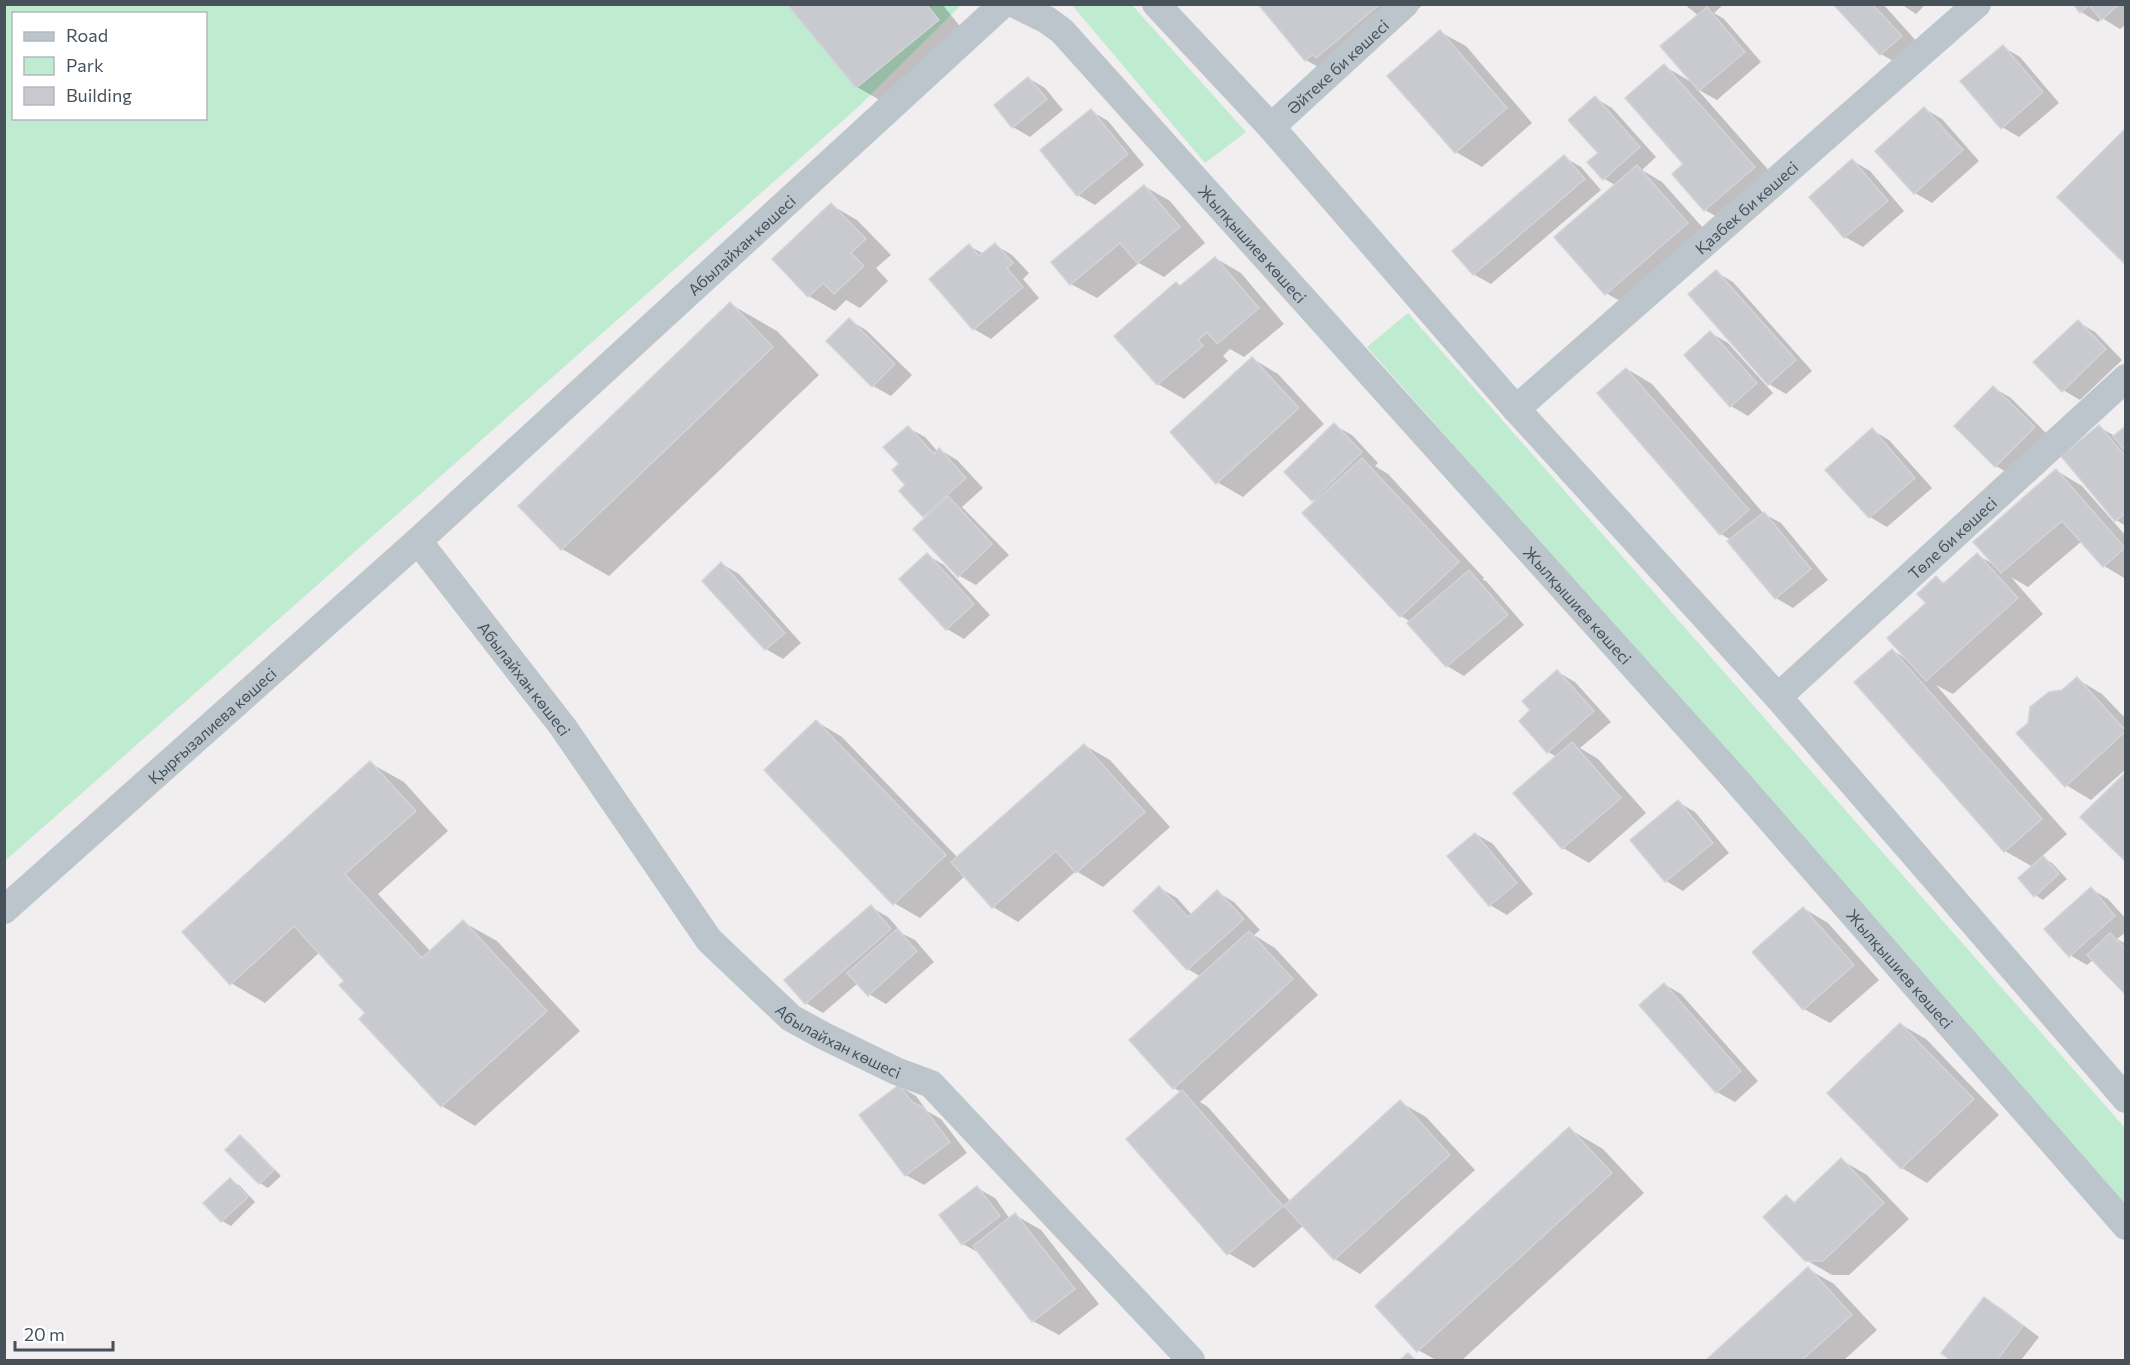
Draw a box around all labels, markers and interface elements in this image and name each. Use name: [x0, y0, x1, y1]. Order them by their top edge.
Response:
legend: [12, 12, 207, 120]
street label: Әйтеке би көшесі: [1283, 15, 1392, 117]
text: Road: [66, 24, 108, 46]
text: Park: [66, 54, 104, 76]
text: Building: [66, 84, 132, 106]
street label: Қазбек би көшесі: [1690, 157, 1801, 257]
street label: Жылқышиев көшесі: [1195, 180, 1311, 306]
street label: Абылайхан көшесі: [683, 190, 799, 299]
street label: Төле би көшесі: [1904, 492, 2000, 583]
street label: Жылқышиев көшесі: [1520, 542, 1636, 667]
street label: Абылайхан көшесі: [475, 617, 575, 739]
street label: Қырғызалиева көшесі: [143, 663, 280, 787]
street label: Жылқышиев көшесі: [1843, 905, 1958, 1032]
street label: Абылайхан көшесі: [772, 999, 904, 1082]
scale bar: [15, 1314, 112, 1352]
text: 20 m: [24, 1323, 65, 1345]

